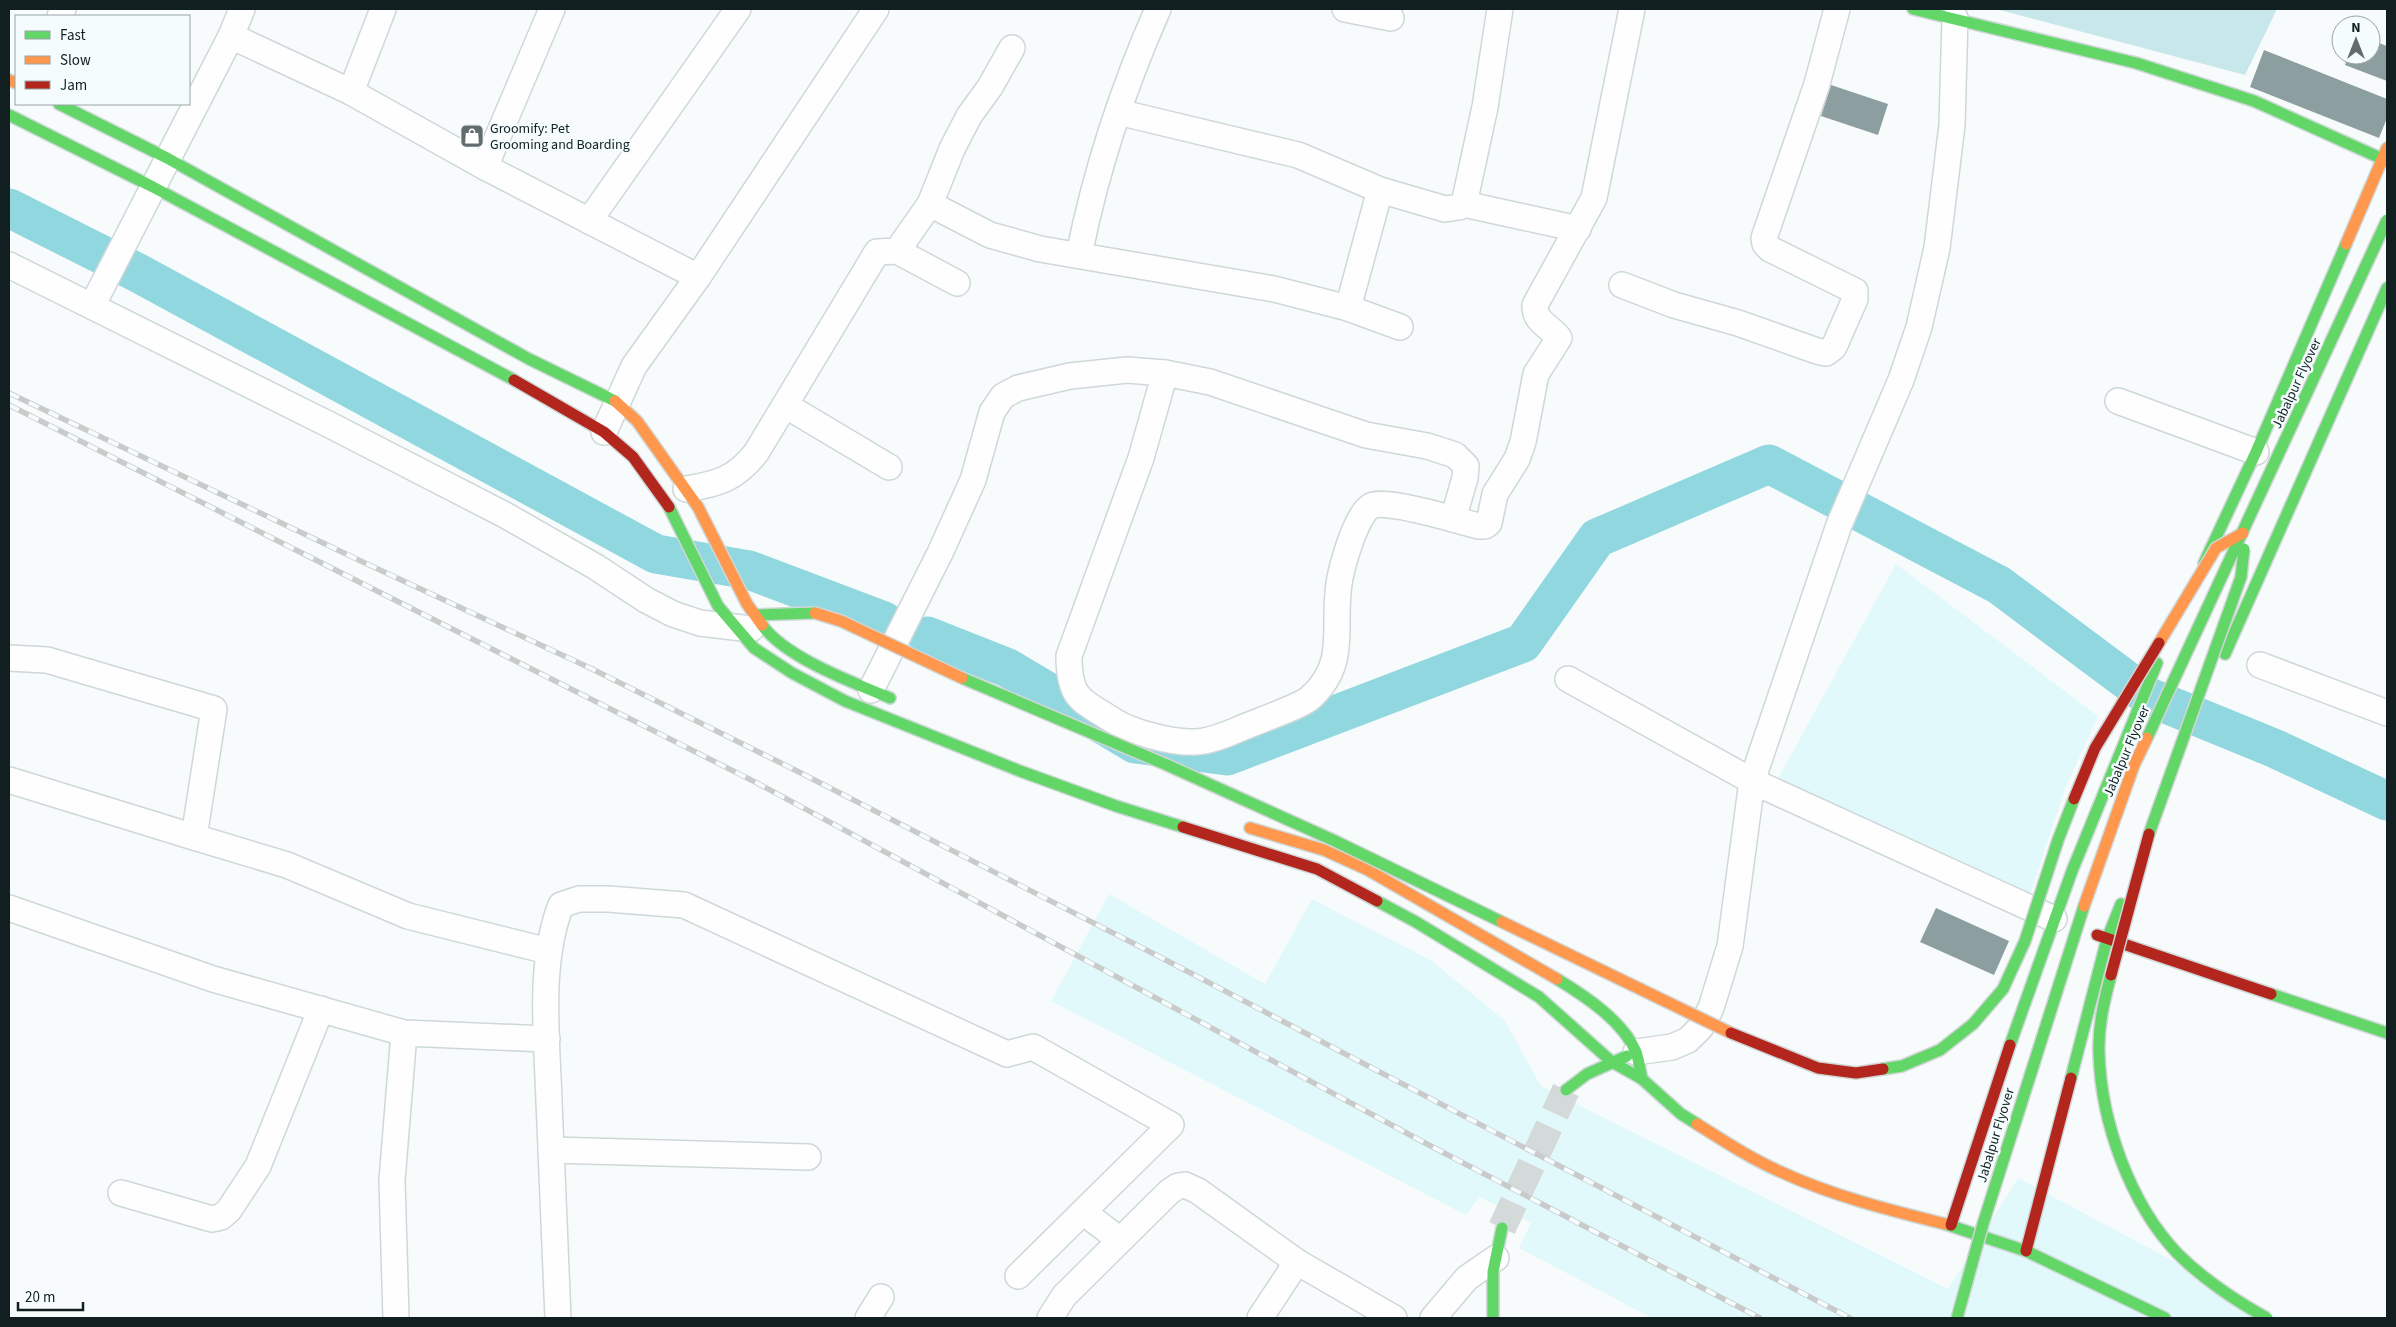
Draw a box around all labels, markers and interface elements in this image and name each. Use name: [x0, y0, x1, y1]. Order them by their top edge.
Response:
legend: [15, 15, 190, 105]
north arrow: [2331, 15, 2381, 65]
text: N: [2351, 18, 2361, 38]
text: Fast: [60, 25, 86, 46]
text: Slow: [60, 50, 91, 71]
text: Jam: [60, 75, 87, 96]
place label: Groomify: Pet Grooming and Boarding: [490, 119, 630, 155]
shop icon: Groomify: Pet Grooming and Boarding: [459, 123, 485, 149]
street label: Jabalpur Flyover: [2267, 335, 2327, 432]
street label: Jabalpur Flyover: [2099, 702, 2155, 800]
street label: Jabalpur Flyover: [1972, 1085, 2020, 1185]
scale bar: [18, 1280, 82, 1312]
text: 20 m: [25, 1287, 55, 1308]

